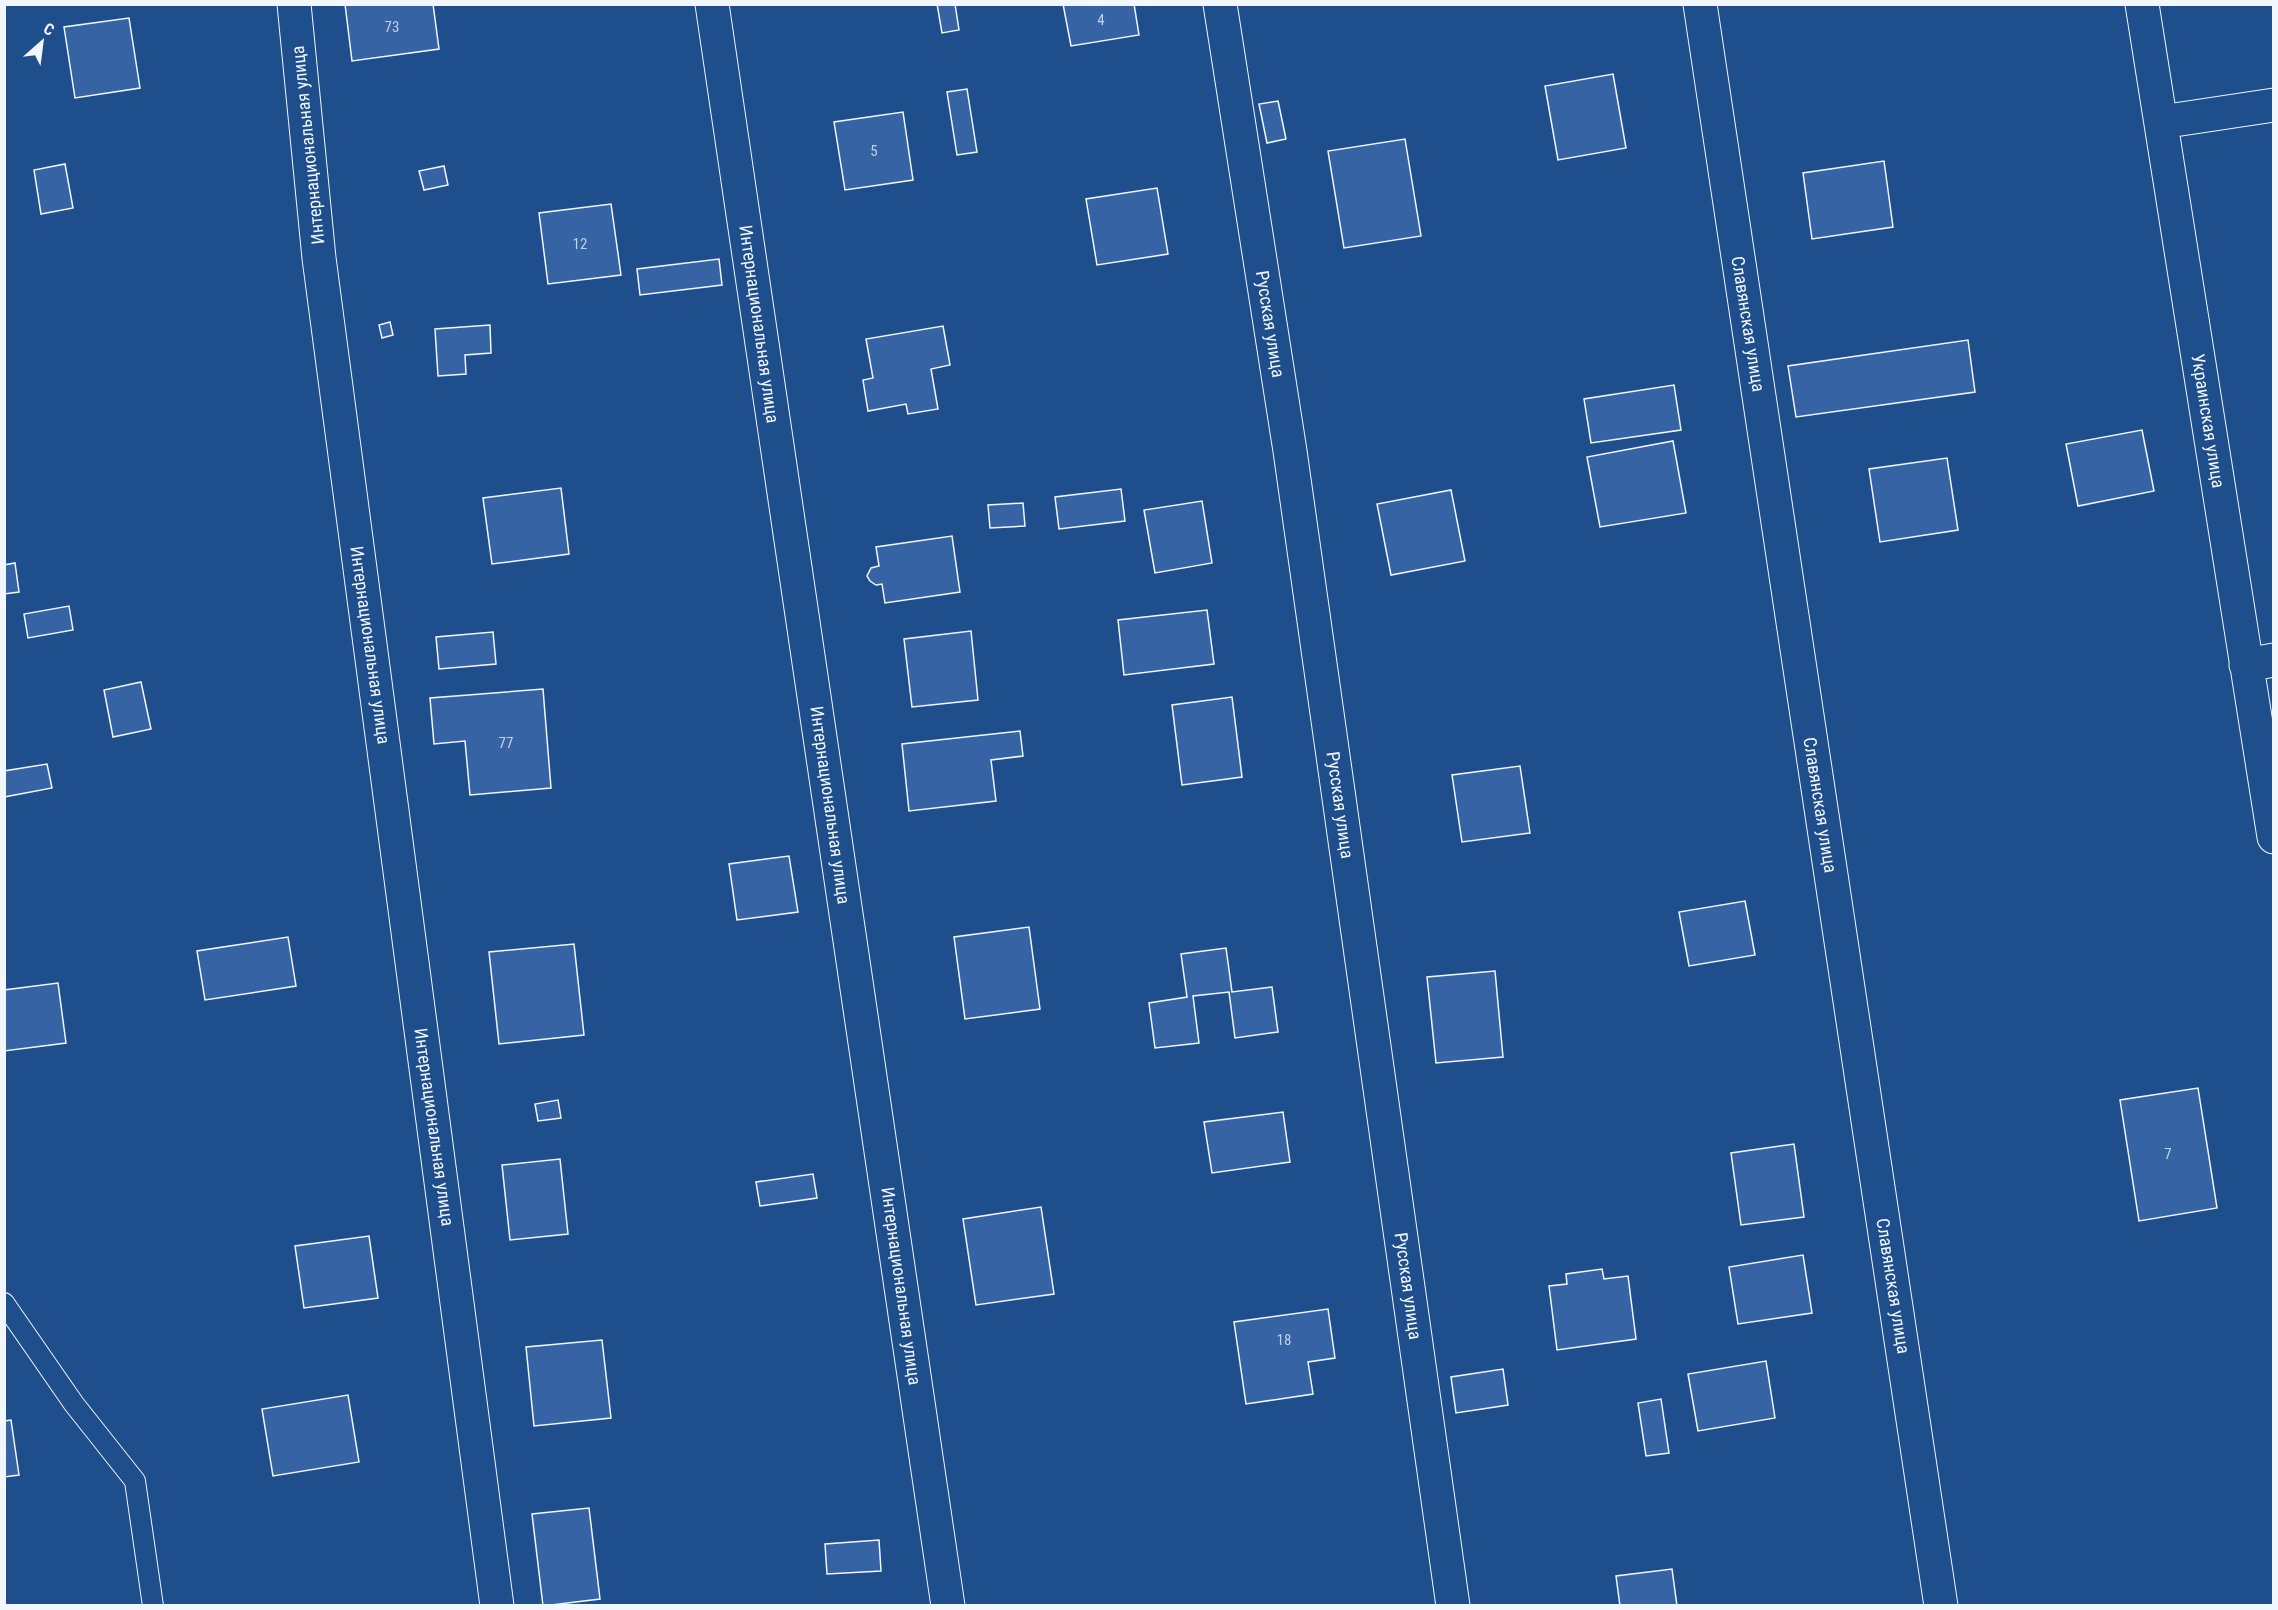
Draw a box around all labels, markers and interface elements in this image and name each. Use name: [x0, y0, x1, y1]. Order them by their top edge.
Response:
house number: 4: [1097, 11, 1105, 29]
north arrow: [12, 12, 72, 72]
house number: 73: [385, 18, 399, 36]
text: С: [40, 19, 57, 40]
street label: Интернациональная улица: [287, 45, 328, 245]
house number: 5: [870, 142, 878, 160]
street label: Интернациональная улица: [735, 224, 784, 424]
house number: 12: [573, 235, 587, 253]
street label: Славянская улица: [1727, 255, 1770, 393]
street label: Русская улица: [1252, 269, 1289, 379]
street label: Украинская улица: [2188, 352, 2229, 489]
street label: Интернациональная улица: [346, 545, 395, 745]
street label: Интернациональная улица: [806, 705, 855, 905]
house number: 77: [499, 734, 513, 752]
street label: Славянская улица: [1799, 736, 1842, 874]
street label: Русская улица: [1323, 750, 1358, 860]
street label: Интернациональная улица: [410, 1027, 459, 1227]
house number: 7: [2164, 1145, 2172, 1163]
street label: Интернациональная улица: [877, 1186, 926, 1386]
street label: Славянская улица: [1872, 1217, 1915, 1355]
street label: Русская улица: [1391, 1231, 1426, 1341]
house number: 18: [1277, 1331, 1291, 1349]

